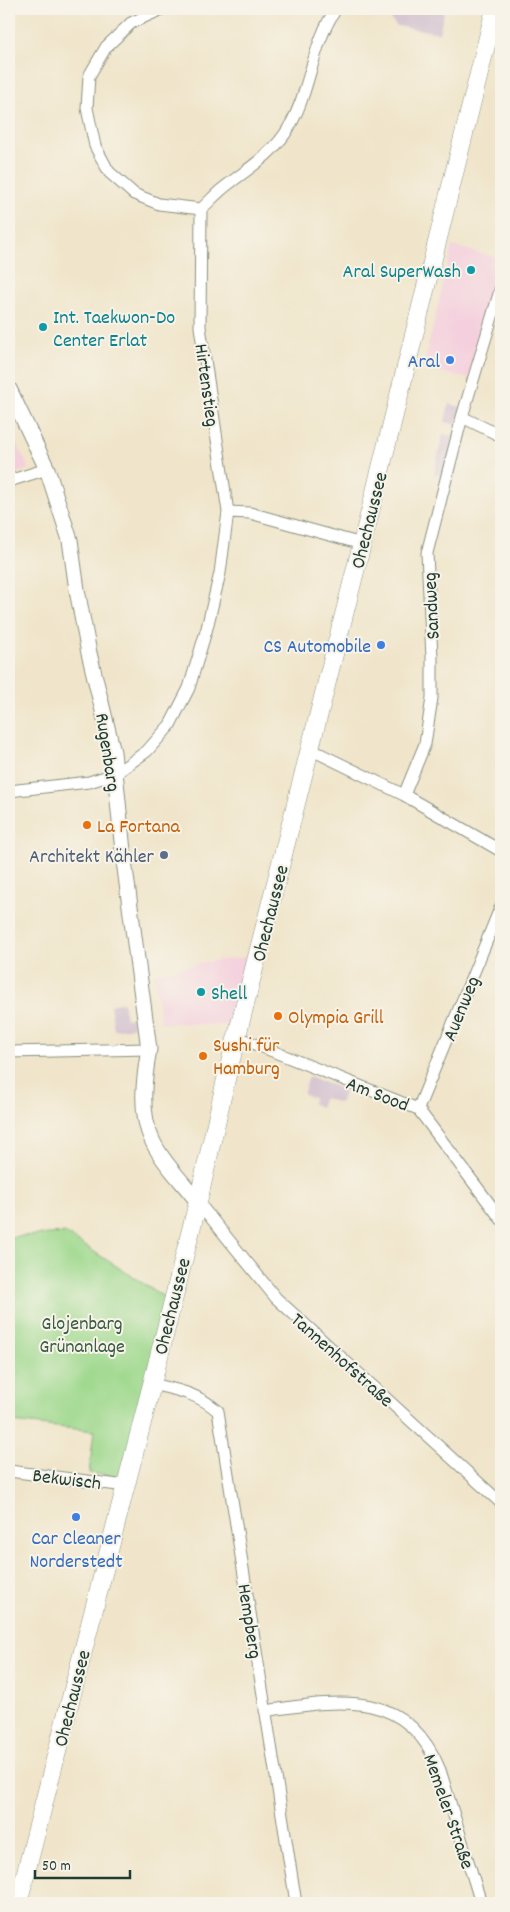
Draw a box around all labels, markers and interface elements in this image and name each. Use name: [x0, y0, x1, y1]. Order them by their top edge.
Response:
place label: Aral SuperWash: [343, 259, 461, 287]
marker: Aral SuperWash: [465, 264, 477, 276]
place label: Int. Taekwon-Do Center Erlat: [53, 305, 175, 356]
marker: Int. Taekwon-Do Center Erlat: [37, 321, 49, 333]
street label: Hirtenstieg: [185, 342, 225, 429]
place label: Aral: [408, 349, 440, 377]
marker: Aral: [444, 354, 456, 366]
street label: Ohechaussee: [345, 469, 397, 572]
street label: Sandweg: [417, 572, 449, 640]
place label: CS Automobile: [263, 634, 371, 662]
marker: CS Automobile: [375, 639, 387, 651]
street label: Rugenbarg: [86, 711, 126, 794]
place label: La Fortana: [97, 814, 180, 842]
marker: La Fortana: [81, 819, 93, 831]
place label: Architekt Kähler: [29, 844, 155, 872]
marker: Architekt Kähler: [158, 849, 170, 861]
street label: Ohechaussee: [246, 862, 298, 965]
street label: Auenweg: [437, 972, 489, 1046]
place label: Shell: [211, 981, 248, 1009]
marker: Shell: [195, 986, 207, 998]
place label: Olympia Grill: [288, 1005, 384, 1033]
marker: Olympia Grill: [272, 1010, 284, 1022]
place label: Sushi für Hamburg: [213, 1033, 280, 1084]
marker: Sushi für Hamburg: [197, 1050, 209, 1062]
street label: Am Sood: [341, 1071, 412, 1121]
street label: Ohechaussee: [148, 1255, 200, 1358]
street label: Tannenhofstraße: [283, 1307, 399, 1415]
park label: Glojenbarg Grünanlage: [39, 1311, 125, 1362]
street label: Bekwisch: [31, 1463, 102, 1499]
marker: Car Cleaner Norderstedt: [70, 1511, 82, 1523]
place label: Car Cleaner Norderstedt: [29, 1526, 123, 1577]
street label: Hempberg: [228, 1582, 268, 1661]
street label: Ohechaussee: [48, 1647, 100, 1750]
street label: Memeler Straße: [414, 1751, 480, 1873]
scale bar: [35, 1847, 130, 1879]
text: 50 m: [42, 1856, 71, 1878]

